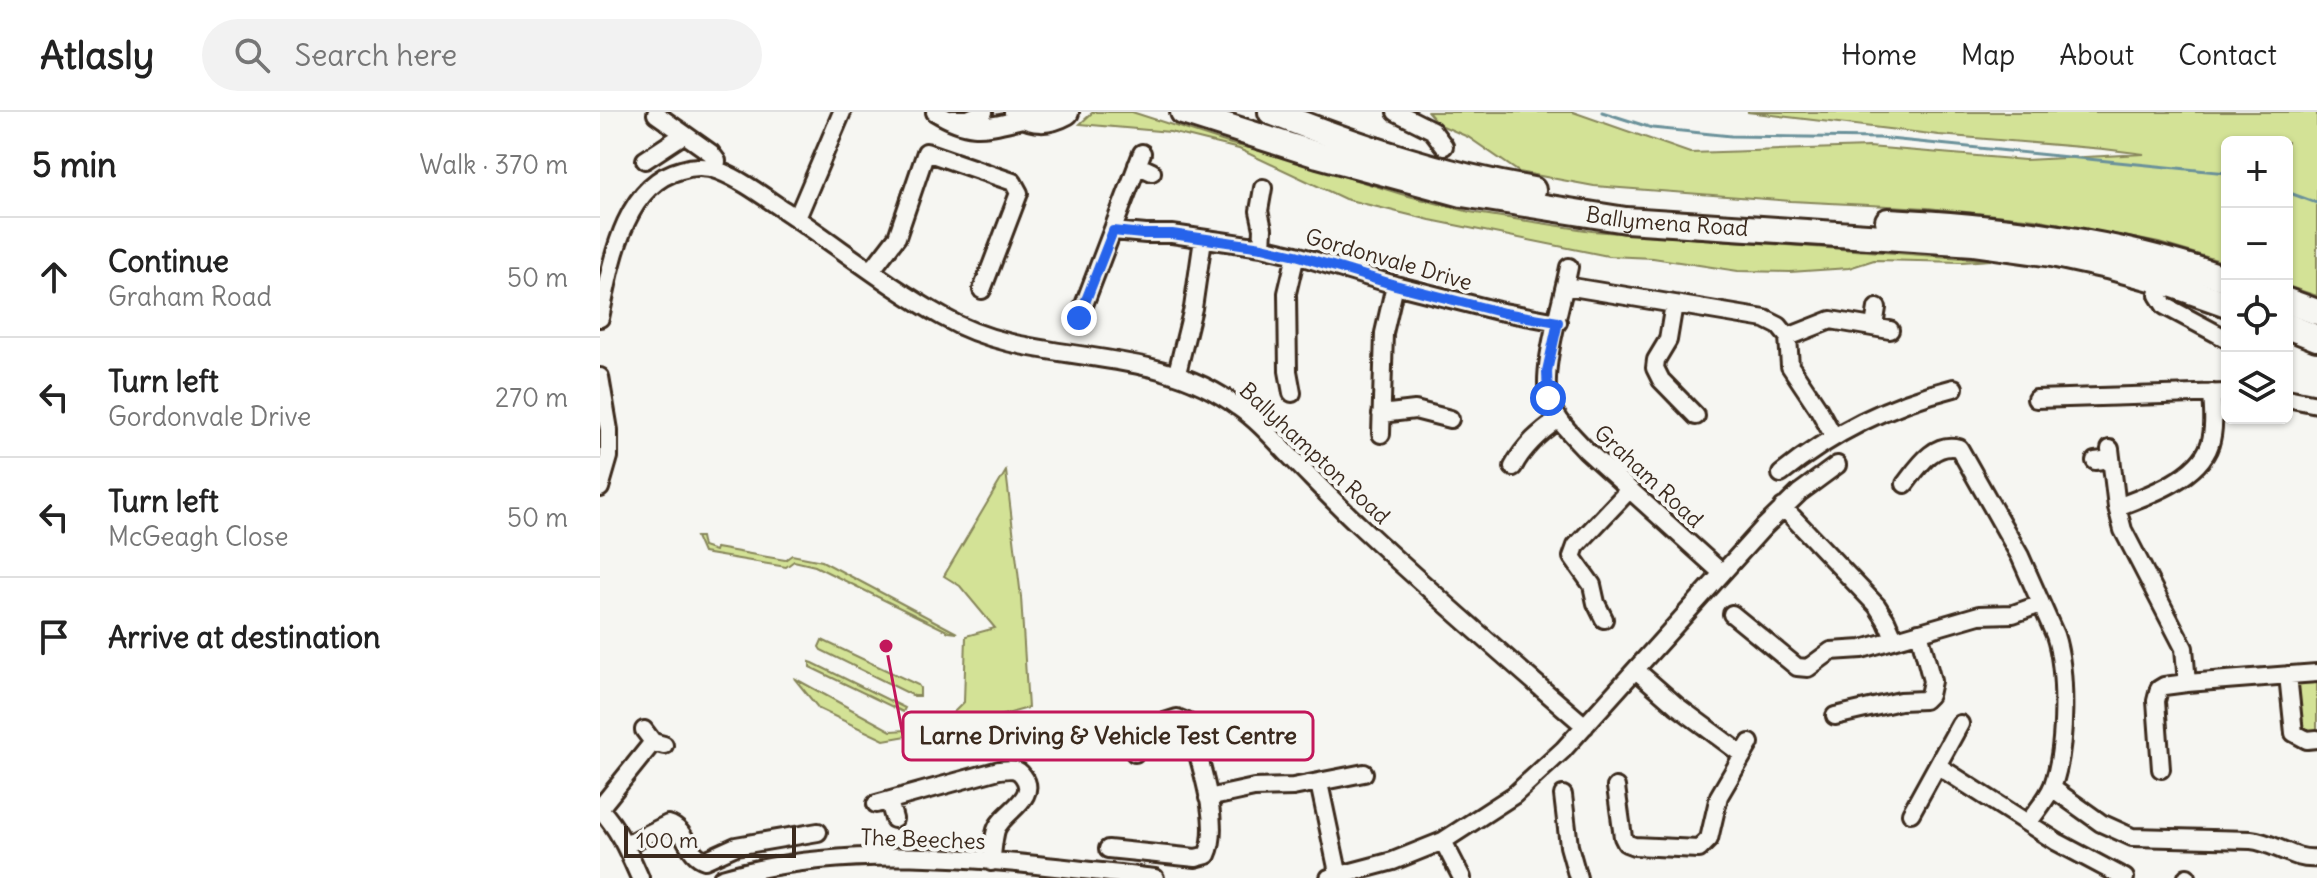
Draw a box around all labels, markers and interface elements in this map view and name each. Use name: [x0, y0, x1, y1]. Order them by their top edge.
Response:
search box: [202, 19, 762, 91]
text: Atlasly: [40, 32, 154, 79]
icon: search: [230, 33, 274, 77]
text: Search here: [294, 36, 457, 74]
text: Home: [1841, 37, 1917, 73]
text: Map: [1961, 37, 2015, 73]
text: About: [2059, 37, 2134, 73]
text: Contact: [2178, 37, 2277, 73]
map controls: [2221, 136, 2293, 424]
button: +: [2221, 136, 2293, 208]
text: 5 min: [32, 143, 117, 186]
text: Walk · 370 m: [420, 148, 568, 181]
street label: Ballymena Road: [1584, 200, 1749, 242]
button: −: [2221, 208, 2293, 280]
street label: Gordonvale Drive: [1302, 222, 1476, 296]
text: Continue: [108, 242, 229, 280]
icon: ahead: [32, 255, 76, 299]
text: 50 m: [507, 261, 568, 294]
text: Graham Road: [108, 280, 272, 313]
button: locate: [2221, 280, 2293, 352]
route end: [1061, 300, 1097, 336]
button: layers: [2221, 352, 2293, 424]
text: Turn left: [108, 362, 219, 400]
icon: left: [32, 375, 76, 419]
street label: Ballyhampton Road: [1234, 376, 1396, 530]
route start: [1530, 380, 1566, 416]
text: 270 m: [495, 381, 568, 414]
text: Gordonvale Drive: [108, 400, 311, 433]
street label: Graham Road: [1589, 419, 1709, 534]
text: Turn left: [108, 482, 219, 520]
icon: left: [32, 495, 76, 539]
text: 50 m: [507, 501, 568, 534]
text: McGeagh Close: [108, 520, 288, 553]
icon: arrive: [32, 615, 76, 659]
text: Arrive at destination: [108, 618, 380, 656]
callout: Larne Driving & Vehicle Test Centre: [903, 712, 1313, 760]
text: Larne Driving & Vehicle Test Centre: [919, 720, 1297, 750]
scale bar: [624, 822, 796, 858]
street label: The Beeches: [860, 823, 986, 855]
text: 100 m: [636, 826, 698, 854]

